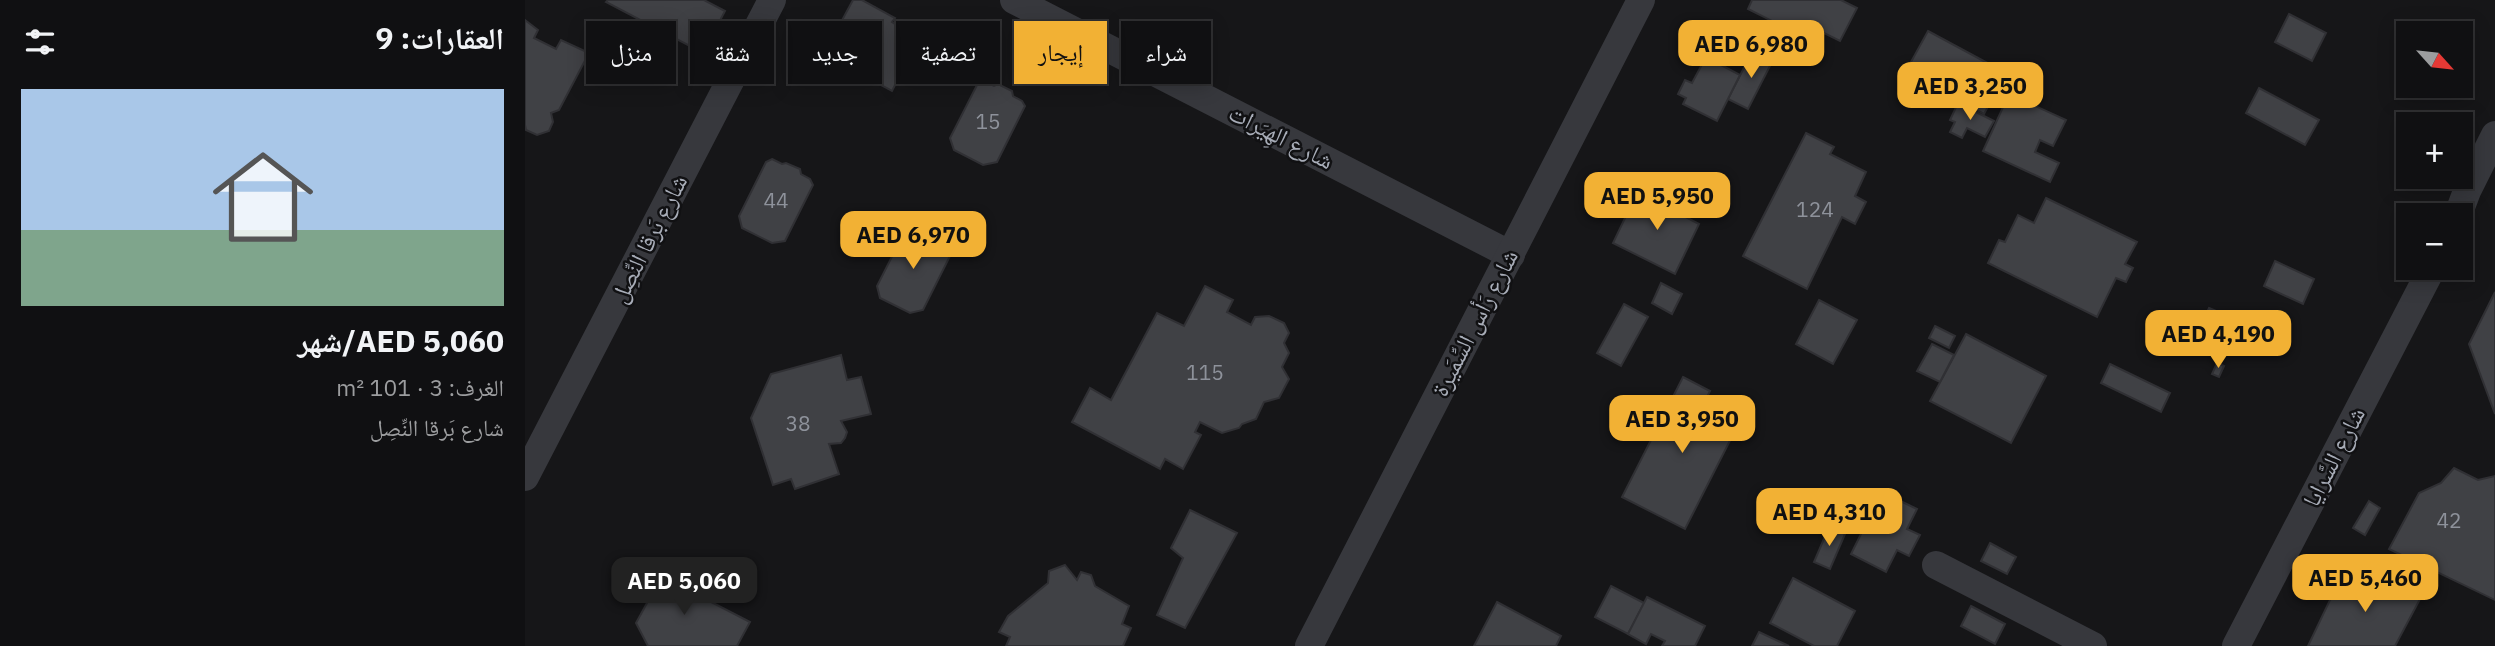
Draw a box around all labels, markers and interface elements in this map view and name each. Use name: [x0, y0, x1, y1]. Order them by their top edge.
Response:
text: العقارات: 9: [376, 18, 504, 57]
pin: AED 6,980: [1671, 20, 1831, 80]
chip: منزل: [586, 21, 676, 84]
chip: شقة: [690, 21, 774, 84]
chip: جديد: [788, 21, 882, 84]
chip: تصفية: [896, 21, 1000, 84]
chip: إيجار: [1014, 21, 1107, 84]
chip: شراء: [1121, 21, 1211, 84]
north arrow: [2396, 21, 2473, 98]
map controls: [2396, 21, 2473, 280]
icon: filters: [21, 23, 59, 61]
text: AED 6,980: [1694, 28, 1808, 58]
pin: AED 3,250: [1890, 62, 2050, 122]
text: AED 3,250: [1913, 70, 2027, 100]
street label: شارع الهِيَرات: [1223, 96, 1339, 178]
house number: 15: [975, 107, 1001, 135]
button: +: [2396, 112, 2473, 189]
icon: home: [200, 134, 326, 260]
street label: شارع بَرقا النِّصِل: [602, 169, 694, 308]
pin: AED 5,950: [1577, 173, 1737, 232]
text: AED 5,950: [1600, 180, 1714, 210]
house number: 44: [763, 186, 789, 214]
house number: 124: [1796, 195, 1834, 223]
button: −: [2396, 203, 2473, 280]
pin: AED 6,970: [833, 212, 993, 271]
text: AED 6,970: [856, 219, 970, 249]
street label: شارع رَأس السِّمَيرة: [1423, 244, 1525, 402]
pin: AED 4,190: [2138, 310, 2298, 370]
text: AED 4,190: [2161, 318, 2275, 348]
text: AED 5,060/شهر: [297, 321, 504, 360]
house number: 115: [1186, 358, 1224, 386]
text: الغرف: 3 · 101 m²: [336, 372, 504, 402]
pin: AED 3,950: [1602, 396, 1762, 455]
street label: شارع السَّرايا: [2294, 401, 2372, 512]
text: AED 3,950: [1625, 403, 1739, 433]
house number: 38: [785, 409, 811, 437]
text: شارع بَرقا النِّصِل: [370, 412, 504, 442]
pin: AED 4,310: [1749, 489, 1909, 548]
text: AED 4,310: [1772, 496, 1886, 526]
house number: 42: [2436, 506, 2462, 534]
pin: AED 5,460: [2285, 554, 2445, 614]
pin: AED 5,060: [604, 558, 764, 617]
text: AED 5,460: [2308, 562, 2422, 592]
text: AED 5,060: [627, 565, 741, 595]

